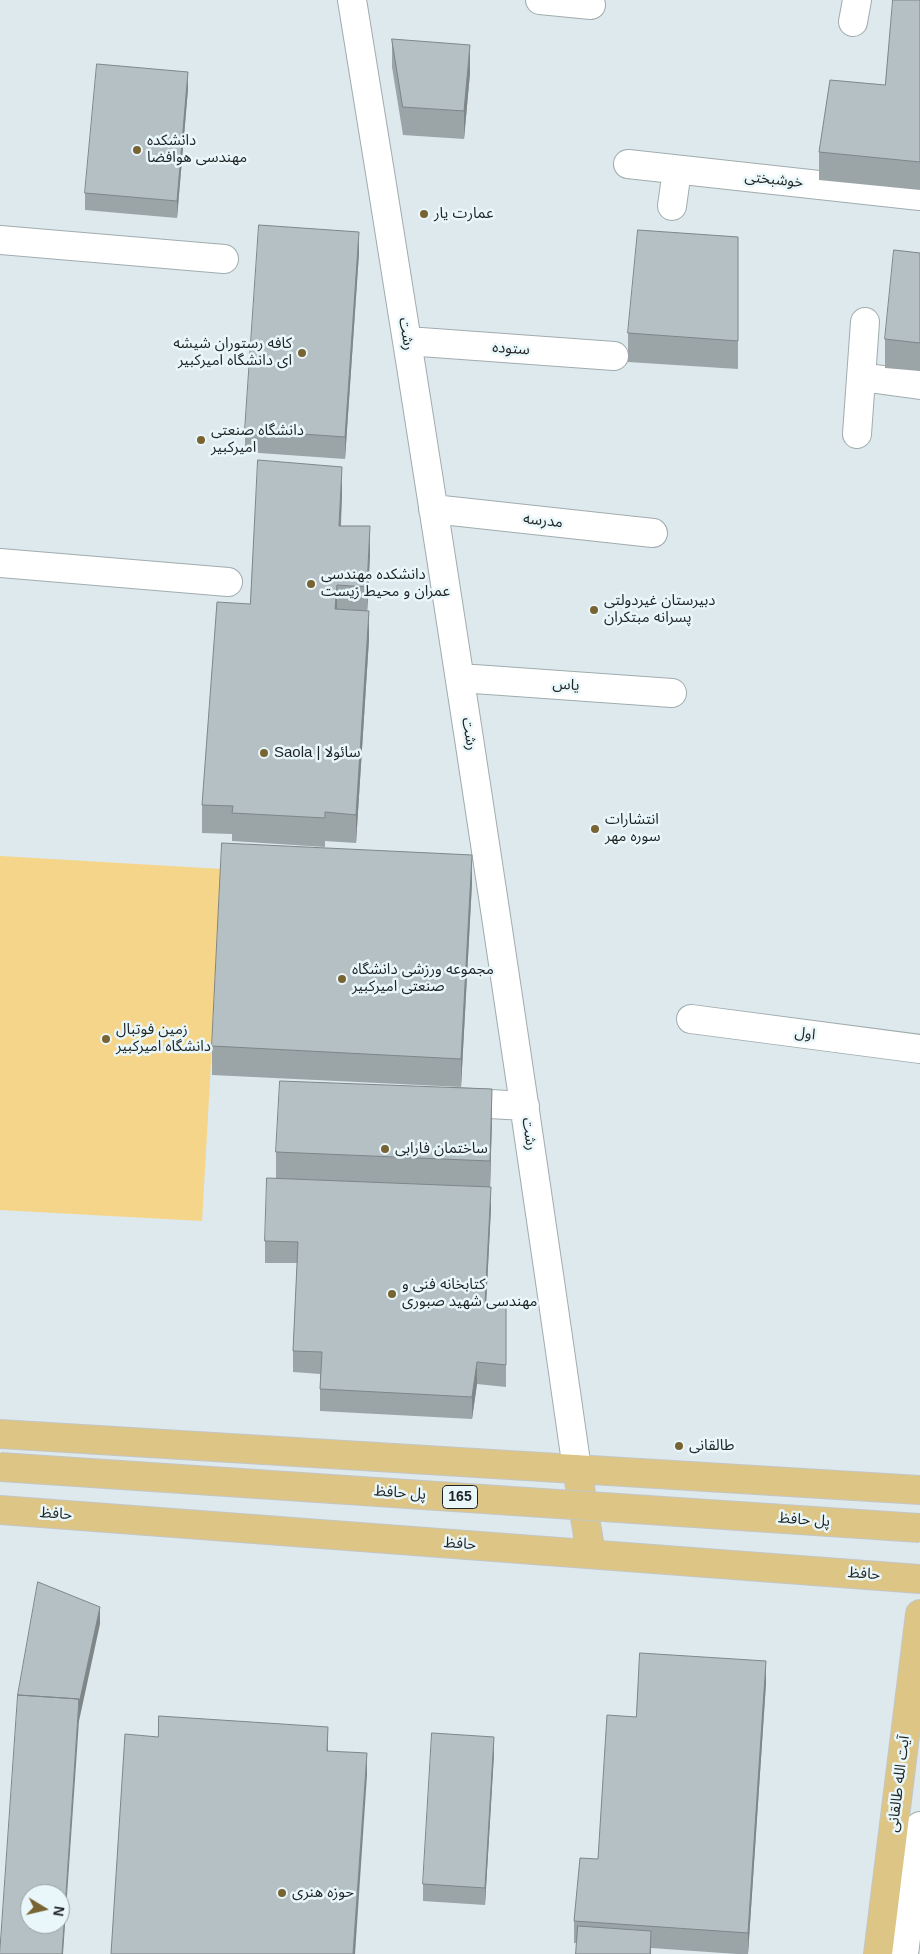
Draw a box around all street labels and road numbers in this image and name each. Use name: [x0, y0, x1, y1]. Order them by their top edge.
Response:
street label: خوشبختی: [744, 168, 804, 192]
street label: رشت: [395, 316, 417, 352]
street label: ستوده: [492, 339, 530, 359]
street label: مدرسه: [522, 510, 564, 532]
street label: یاس: [552, 675, 580, 695]
street label: رشت: [458, 716, 480, 752]
street label: اول: [794, 1024, 816, 1044]
street label: رشت: [518, 1116, 540, 1152]
street label: پل حافظ: [373, 1482, 427, 1504]
road number: 165: [442, 1485, 478, 1508]
street label: حافظ: [39, 1504, 73, 1524]
street label: پل حافظ: [777, 1509, 831, 1531]
street label: حافظ: [443, 1534, 477, 1554]
street label: حافظ: [847, 1564, 881, 1584]
street label: آیت الله طالقانی: [884, 1735, 914, 1833]

